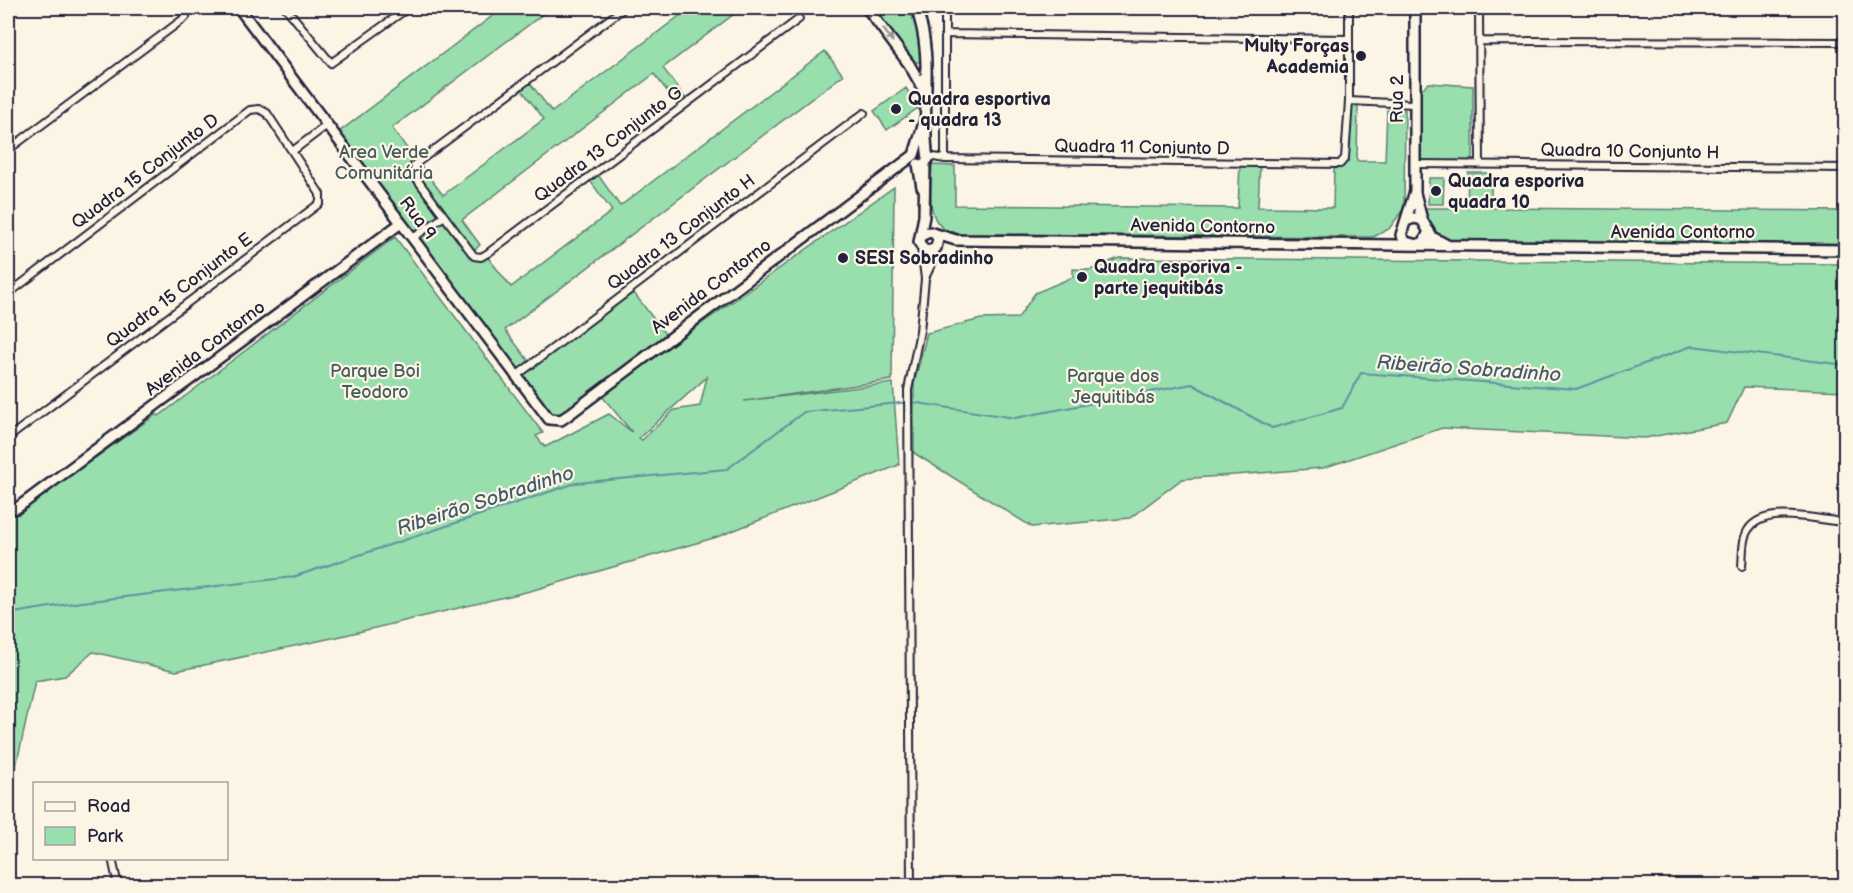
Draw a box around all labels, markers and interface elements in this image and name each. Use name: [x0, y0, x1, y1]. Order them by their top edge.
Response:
one-way arrow: [882, 28, 894, 43]
place label: Multy Forças Academia: [1244, 36, 1349, 78]
marker: Multy Forças Academia: [1354, 49, 1368, 63]
street label: Rua 2: [1387, 74, 1408, 123]
street label: Quadra 13 Conjunto G: [530, 82, 686, 207]
place label: Quadra esportiva - quadra 13: [908, 89, 1051, 131]
marker: Quadra esportiva - quadra 13: [889, 102, 903, 116]
street label: Quadra 15 Conjunto D: [68, 109, 223, 234]
street label: Quadra 11 Conjunto D: [1054, 135, 1230, 160]
street label: Quadra 10 Conjunto H: [1540, 139, 1720, 164]
park label: Area Verde Comunitária: [335, 142, 433, 184]
street label: Quadra 13 Conjunto H: [603, 170, 759, 295]
place label: Quadra esporiva quadra 10: [1448, 171, 1584, 213]
marker: Quadra esporiva quadra 10: [1429, 184, 1443, 198]
street label: Rua 9: [395, 193, 441, 244]
street label: Avenida Contorno: [1130, 215, 1275, 238]
street label: Avenida Contorno: [1611, 222, 1755, 243]
street label: Quadra 15 Conjunto E: [102, 229, 257, 352]
street label: Avenida Contorno: [647, 234, 775, 338]
place label: SESI Sobradinho: [855, 248, 993, 269]
marker: SESI Sobradinho: [836, 251, 850, 265]
place label: Quadra esporiva - parte jequitibás: [1094, 257, 1243, 299]
marker: Quadra esporiva - parte jequitibás: [1075, 270, 1089, 284]
street label: Avenida Contorno: [141, 296, 269, 400]
water label: Ribeirão Sobradinho: [1376, 351, 1562, 387]
park label: Parque Boi Teodoro: [330, 361, 420, 403]
park label: Parque dos Jequitibás: [1067, 366, 1159, 408]
water label: Ribeirão Sobradinho: [394, 461, 577, 541]
legend: [33, 782, 228, 860]
text: Road: [87, 796, 131, 817]
text: Park: [87, 826, 123, 847]

